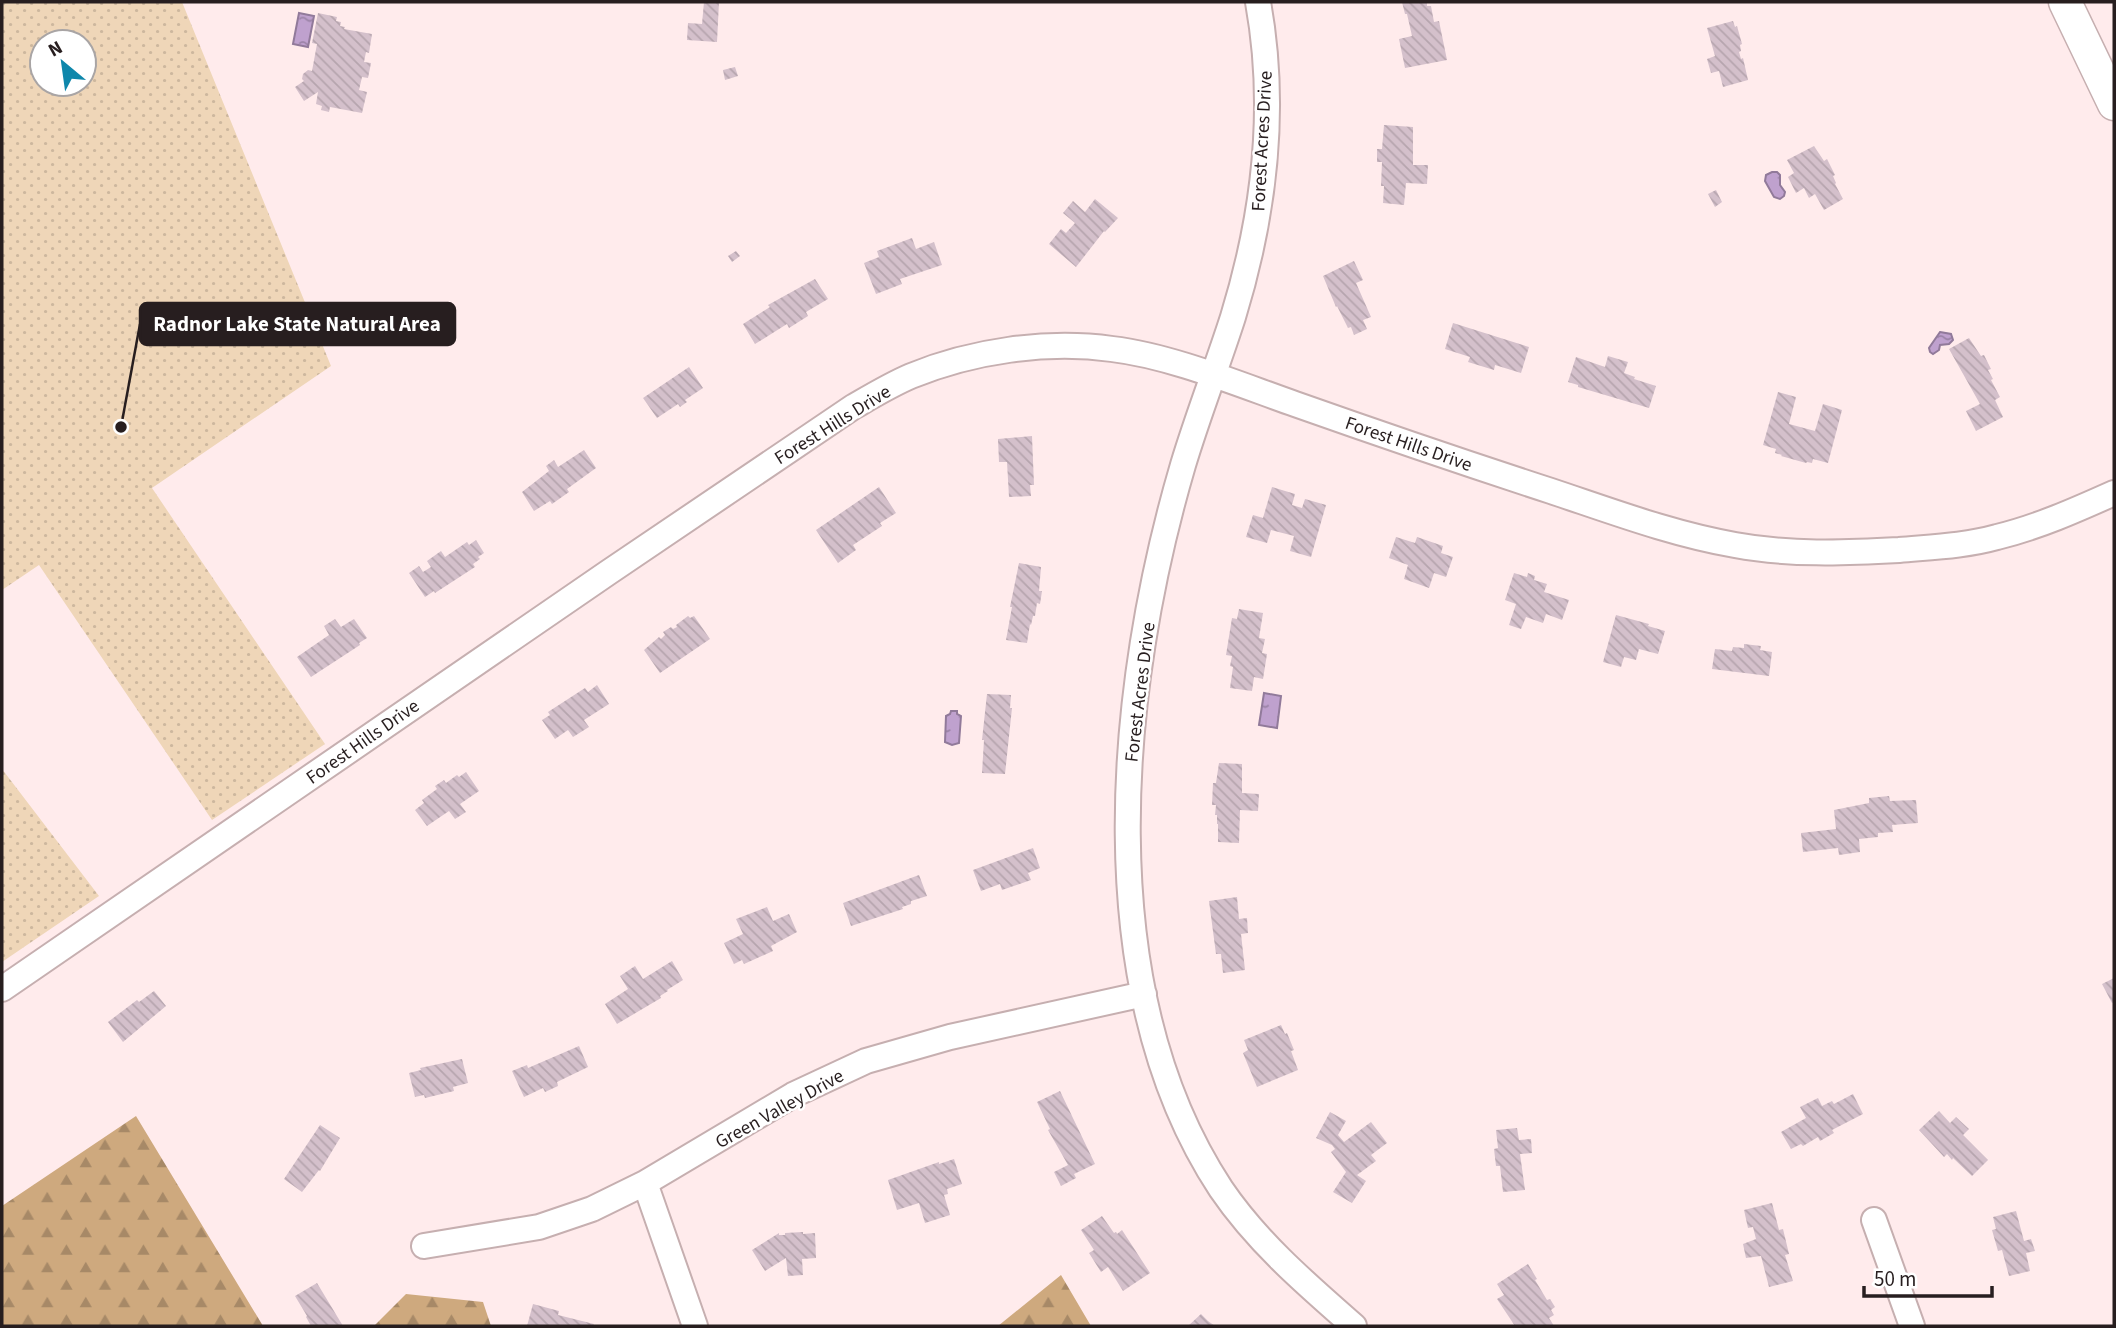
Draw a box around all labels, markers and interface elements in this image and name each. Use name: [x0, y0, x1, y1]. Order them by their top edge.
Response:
north arrow: [28, 28, 98, 98]
text: N: [43, 35, 68, 64]
street label: Forest Acres Drive: [1245, 70, 1280, 212]
callout: Radnor Lake State Natural Area: [140, 303, 455, 345]
text: Radnor Lake State Natural Area: [153, 309, 441, 339]
street label: Forest Hills Drive: [769, 379, 896, 472]
street label: Forest Hills Drive: [1341, 410, 1476, 479]
street label: Forest Acres Drive: [1119, 621, 1162, 764]
street label: Forest Hills Drive: [301, 693, 425, 791]
street label: Green Valley Drive: [711, 1063, 849, 1156]
scale bar: [1864, 1254, 1992, 1298]
text: 50 m: [1874, 1264, 1916, 1294]

